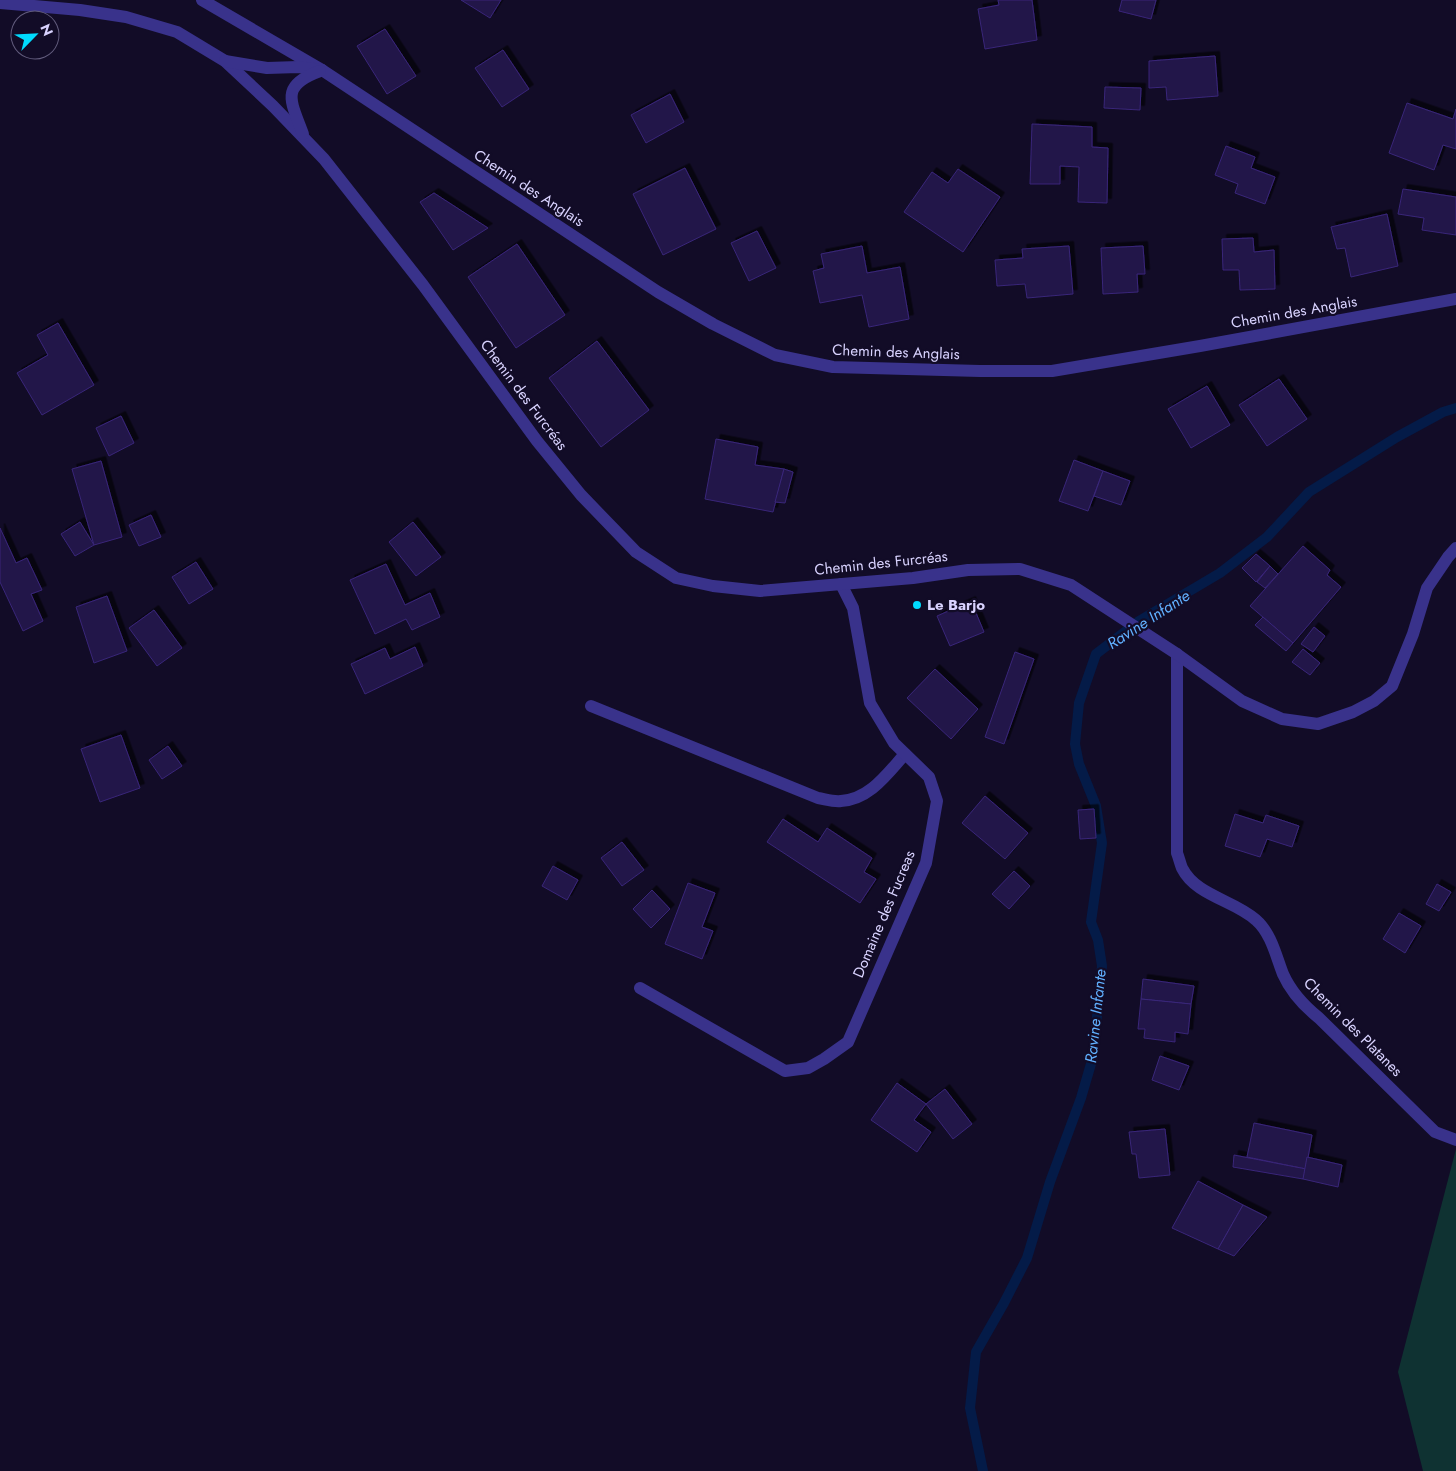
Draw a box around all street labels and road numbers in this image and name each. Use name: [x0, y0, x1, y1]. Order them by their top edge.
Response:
street label: Chemin des Anglais: [469, 144, 589, 232]
street label: Chemin des Anglais: [1229, 290, 1359, 334]
street label: Chemin des Furcréas: [475, 335, 573, 455]
street label: Chemin des Anglais: [832, 339, 960, 365]
street label: Chemin des Furcréas: [813, 545, 949, 581]
street label: Domaine des Fucreas: [847, 847, 921, 981]
street label: Chemin des Platanes: [1299, 973, 1407, 1081]

